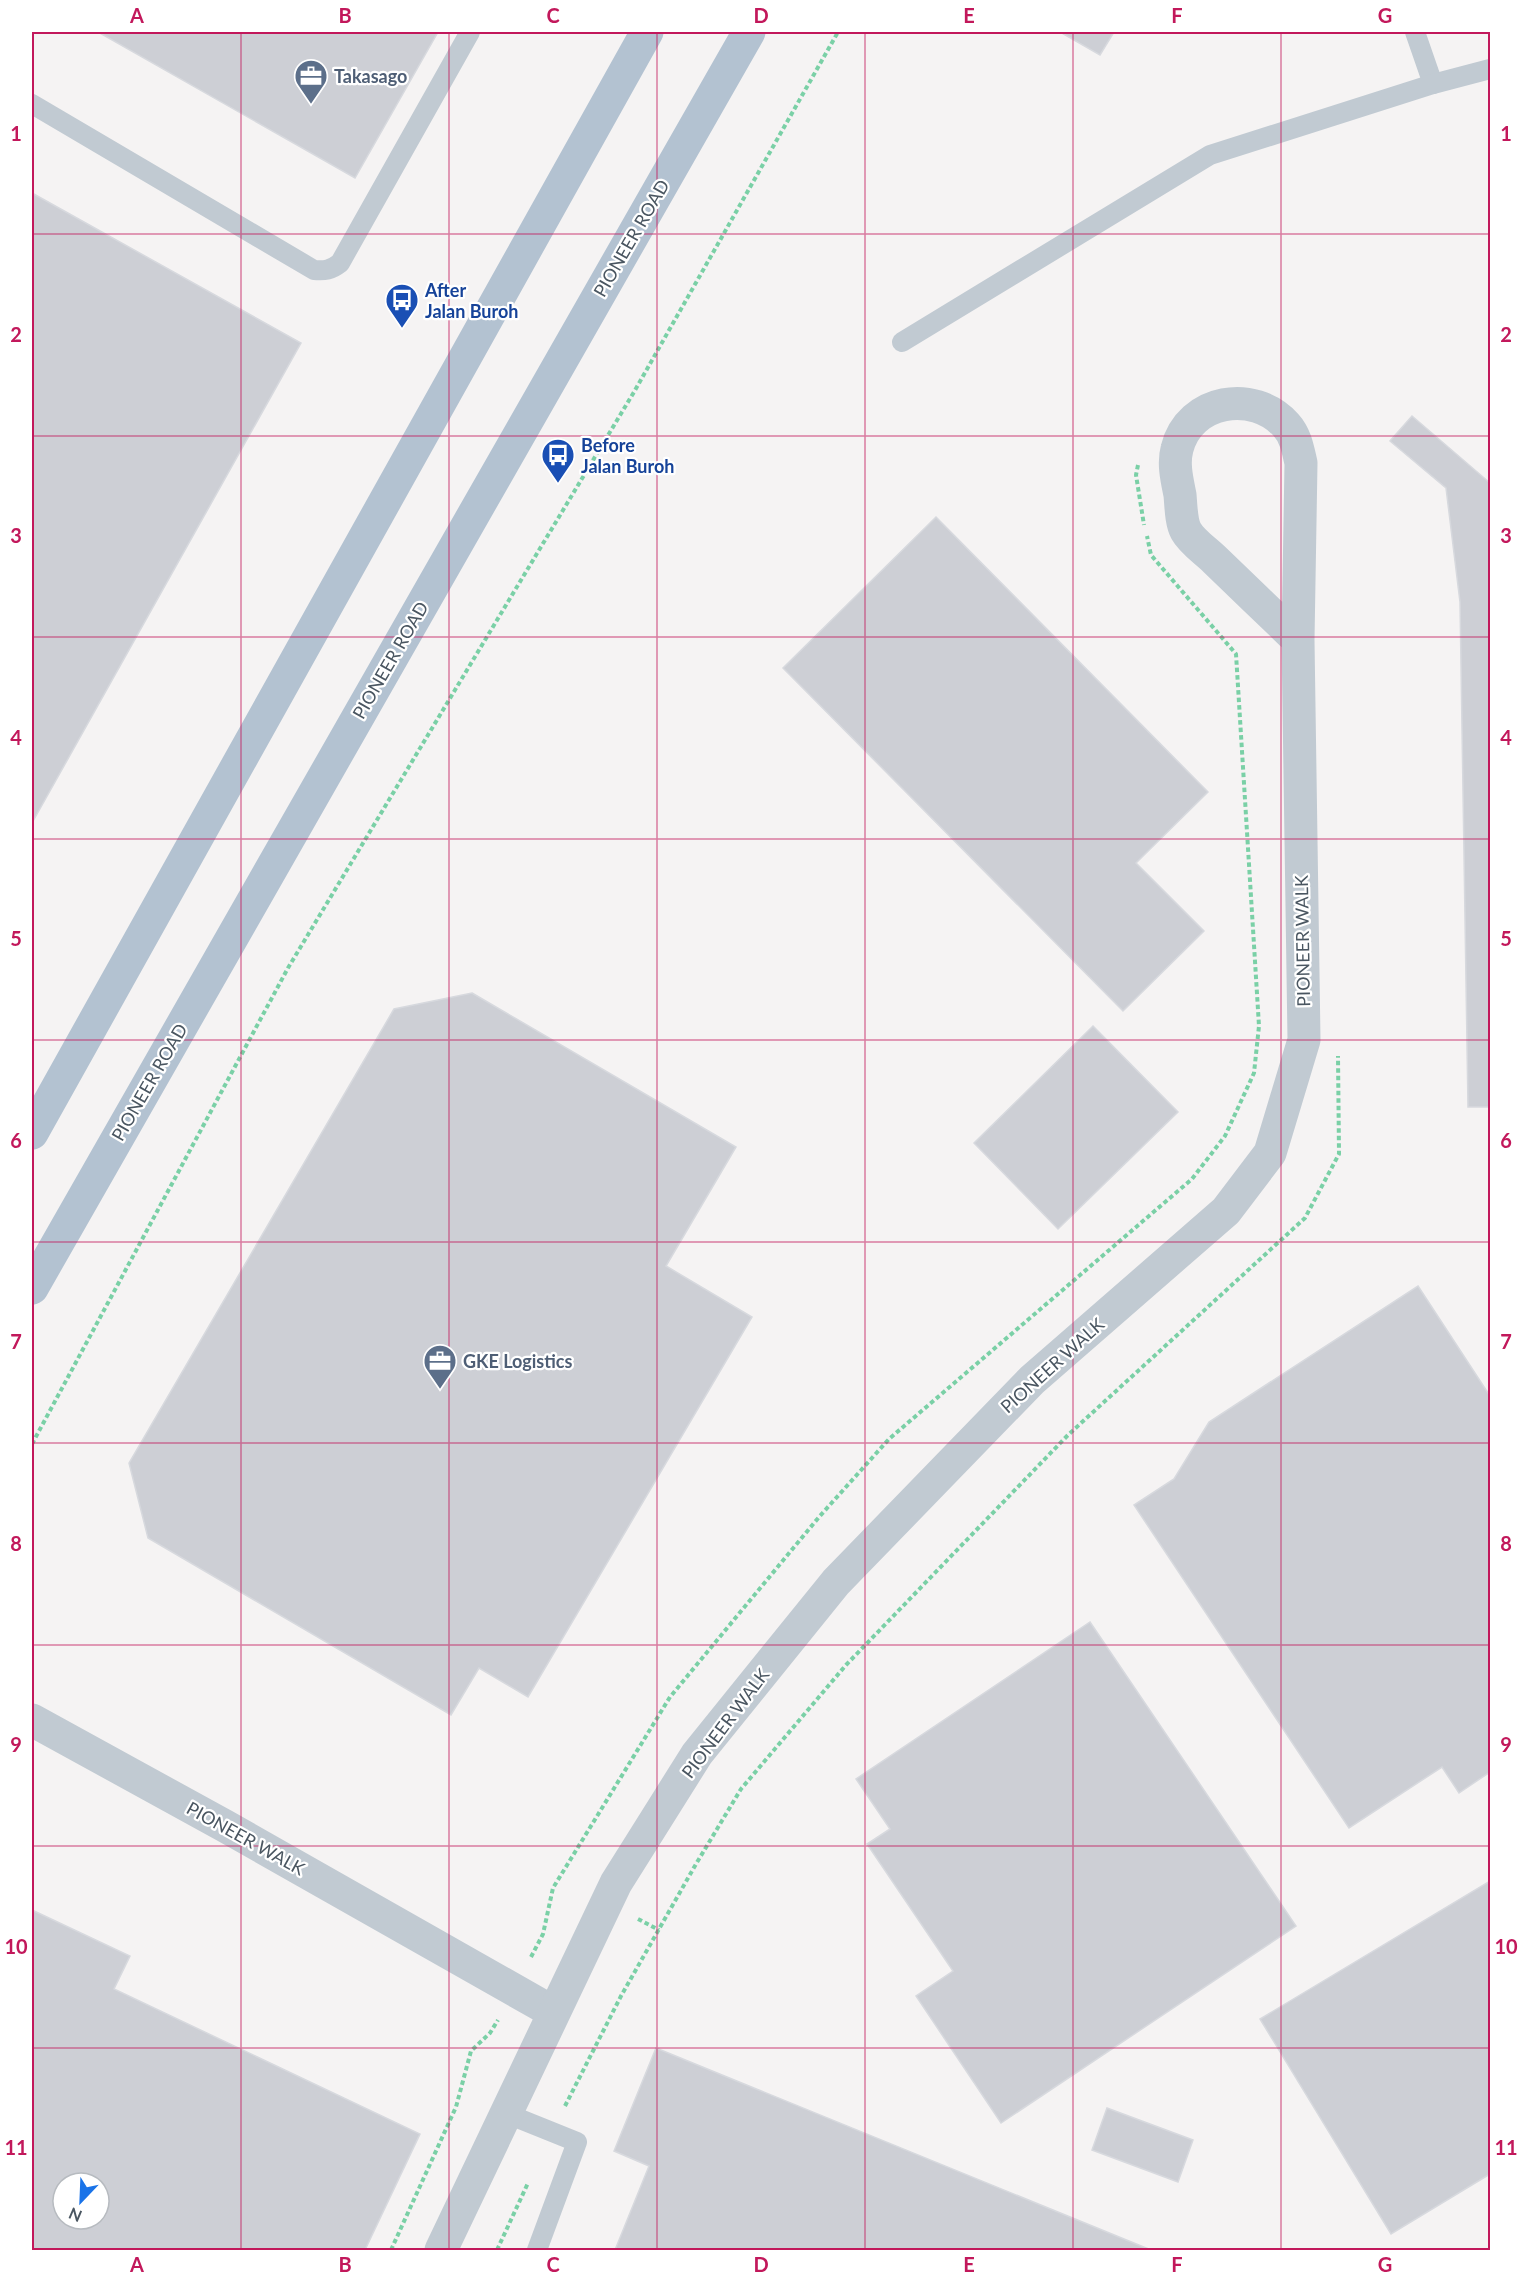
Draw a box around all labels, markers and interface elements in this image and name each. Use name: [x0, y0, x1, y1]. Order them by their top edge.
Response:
text: A: [129, 3, 144, 27]
text: B: [338, 3, 352, 27]
text: C: [546, 3, 560, 27]
text: D: [753, 3, 769, 27]
text: E: [963, 3, 975, 27]
text: F: [1171, 3, 1183, 27]
text: G: [1378, 3, 1392, 27]
office icon: Takasago: [293, 58, 329, 105]
place label: Takasago: [334, 65, 407, 87]
text: 1: [10, 121, 22, 145]
text: 1: [1500, 121, 1512, 145]
street label: PIONEER ROAD: [589, 175, 673, 301]
place label: After Jalan Buroh: [424, 279, 518, 322]
bus stop icon: After Jalan Buroh: [384, 282, 420, 329]
text: 2: [10, 322, 22, 346]
text: 2: [1500, 322, 1512, 346]
place label: Before Jalan Buroh: [581, 434, 674, 477]
bus stop icon: Before Jalan Buroh: [540, 437, 576, 484]
text: 3: [10, 523, 22, 547]
text: 3: [1500, 523, 1512, 547]
street label: PIONEER ROAD: [348, 597, 432, 723]
text: 4: [10, 725, 22, 749]
text: 4: [1500, 725, 1512, 749]
street label: PIONEER WALK: [1290, 875, 1314, 1007]
text: 5: [10, 926, 22, 950]
text: 5: [1500, 926, 1512, 950]
street label: PIONEER ROAD: [107, 1019, 191, 1145]
text: 6: [10, 1128, 22, 1152]
text: 6: [1500, 1128, 1512, 1152]
street label: PIONEER WALK: [996, 1313, 1108, 1417]
text: 7: [10, 1329, 22, 1353]
text: 7: [1500, 1329, 1512, 1353]
office icon: GKE Logistics: [422, 1343, 458, 1390]
place label: GKE Logistics: [463, 1350, 573, 1372]
text: 8: [10, 1531, 22, 1555]
text: 8: [1500, 1531, 1512, 1555]
street label: PIONEER WALK: [677, 1664, 773, 1782]
text: 9: [10, 1732, 22, 1756]
text: 9: [1500, 1732, 1512, 1756]
street label: PIONEER WALK: [183, 1796, 309, 1880]
text: 10: [4, 1934, 28, 1958]
text: 10: [1494, 1934, 1518, 1958]
text: 11: [4, 2135, 28, 2159]
text: 11: [1494, 2135, 1518, 2159]
north arrow: [51, 2171, 111, 2231]
text: N: [66, 2204, 84, 2226]
text: A: [129, 2252, 144, 2276]
text: B: [338, 2252, 352, 2276]
text: C: [546, 2252, 560, 2276]
text: D: [753, 2252, 769, 2276]
text: E: [963, 2252, 975, 2276]
text: F: [1171, 2252, 1183, 2276]
text: G: [1378, 2252, 1392, 2276]

